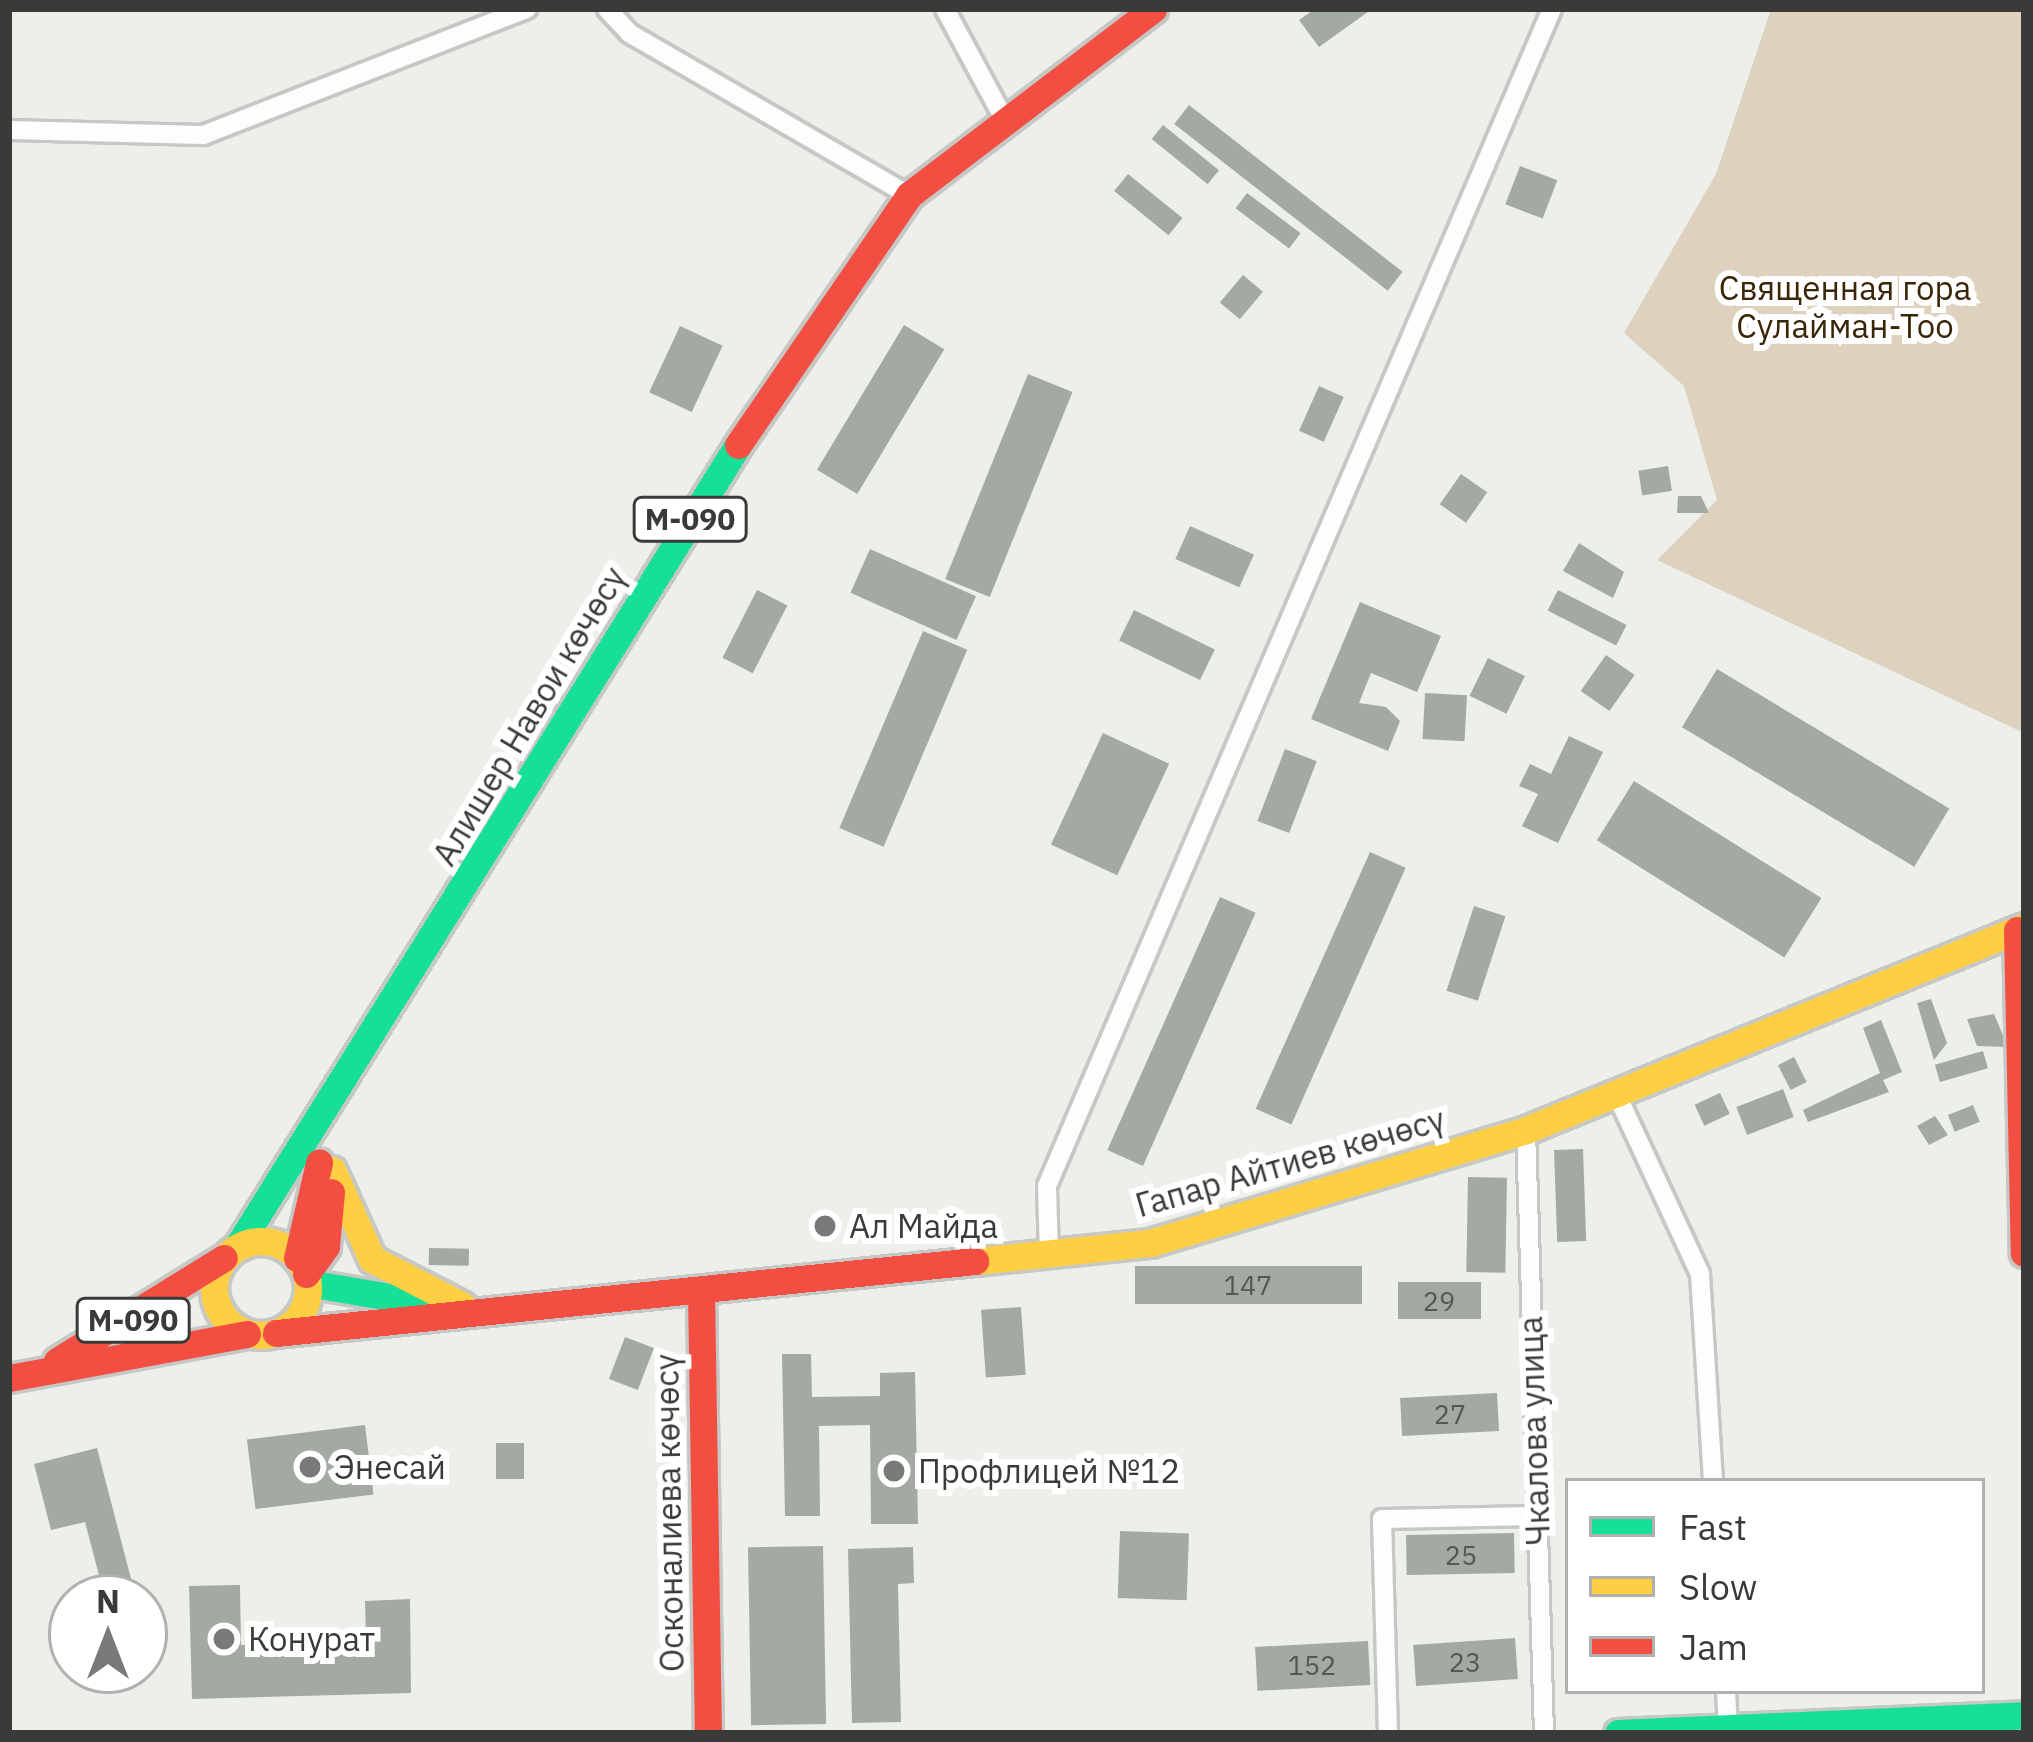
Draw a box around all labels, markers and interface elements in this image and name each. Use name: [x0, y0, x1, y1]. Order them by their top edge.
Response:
park label: Священная гора Сулайман-Тоо: [1719, 268, 1971, 346]
road number: М-090: [630, 495, 750, 543]
street label: Алишер Навои көчөсү: [424, 560, 634, 872]
street label: Гапар Айтиев көчөсү: [1131, 1099, 1449, 1225]
place label: Ал Майда: [849, 1206, 998, 1246]
marker: Ал Майда: [812, 1213, 838, 1239]
house number: 147: [1224, 1269, 1272, 1301]
house number: 29: [1423, 1285, 1455, 1317]
road number: М-090: [73, 1296, 193, 1344]
street label: Чкалова улица: [1510, 1316, 1558, 1546]
street label: Осконалиева көчөсү: [646, 1354, 692, 1672]
house number: 27: [1434, 1398, 1466, 1430]
place label: Энесай: [334, 1447, 446, 1487]
place label: Профлицей №12: [918, 1451, 1180, 1491]
marker: Энесай: [297, 1454, 323, 1480]
marker: Профлицей №12: [881, 1458, 907, 1484]
legend: [1565, 1478, 1985, 1694]
text: Fast: [1679, 1503, 1747, 1550]
house number: 25: [1445, 1539, 1477, 1571]
text: Slow: [1679, 1563, 1757, 1610]
north arrow: [48, 1574, 168, 1694]
text: N: [96, 1579, 120, 1622]
place label: Конурат: [248, 1619, 375, 1659]
text: Jam: [1679, 1623, 1748, 1670]
marker: Конурат: [211, 1626, 237, 1652]
house number: 23: [1449, 1646, 1481, 1678]
house number: 152: [1288, 1649, 1336, 1681]

